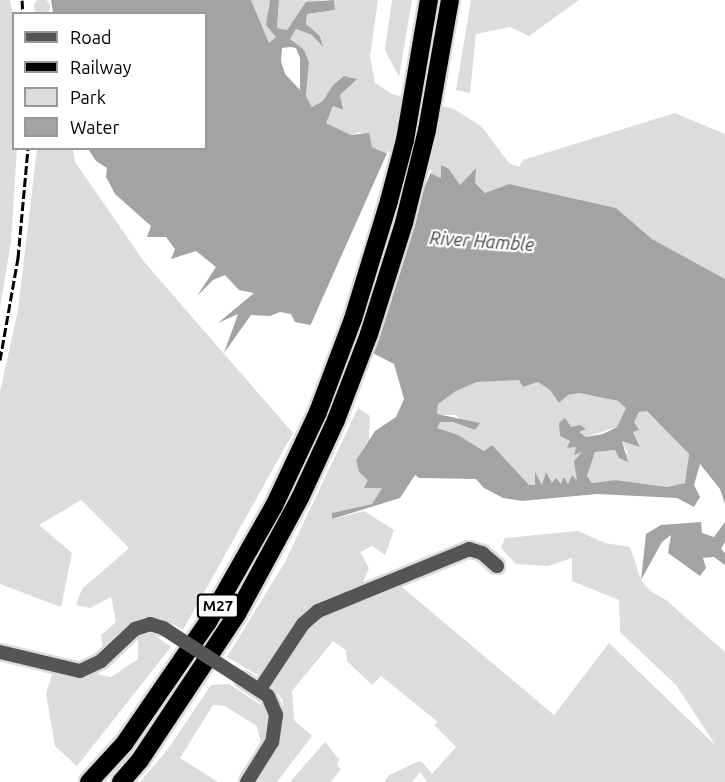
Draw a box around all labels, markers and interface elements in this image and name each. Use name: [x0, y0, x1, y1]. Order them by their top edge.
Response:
legend: [12, 12, 207, 150]
text: Road: [70, 27, 112, 47]
text: Railway: [70, 57, 131, 77]
text: Park: [70, 87, 106, 107]
text: Water: [70, 117, 119, 137]
water label: River Hamble: [429, 227, 535, 255]
road number: M27: [196, 594, 240, 618]

